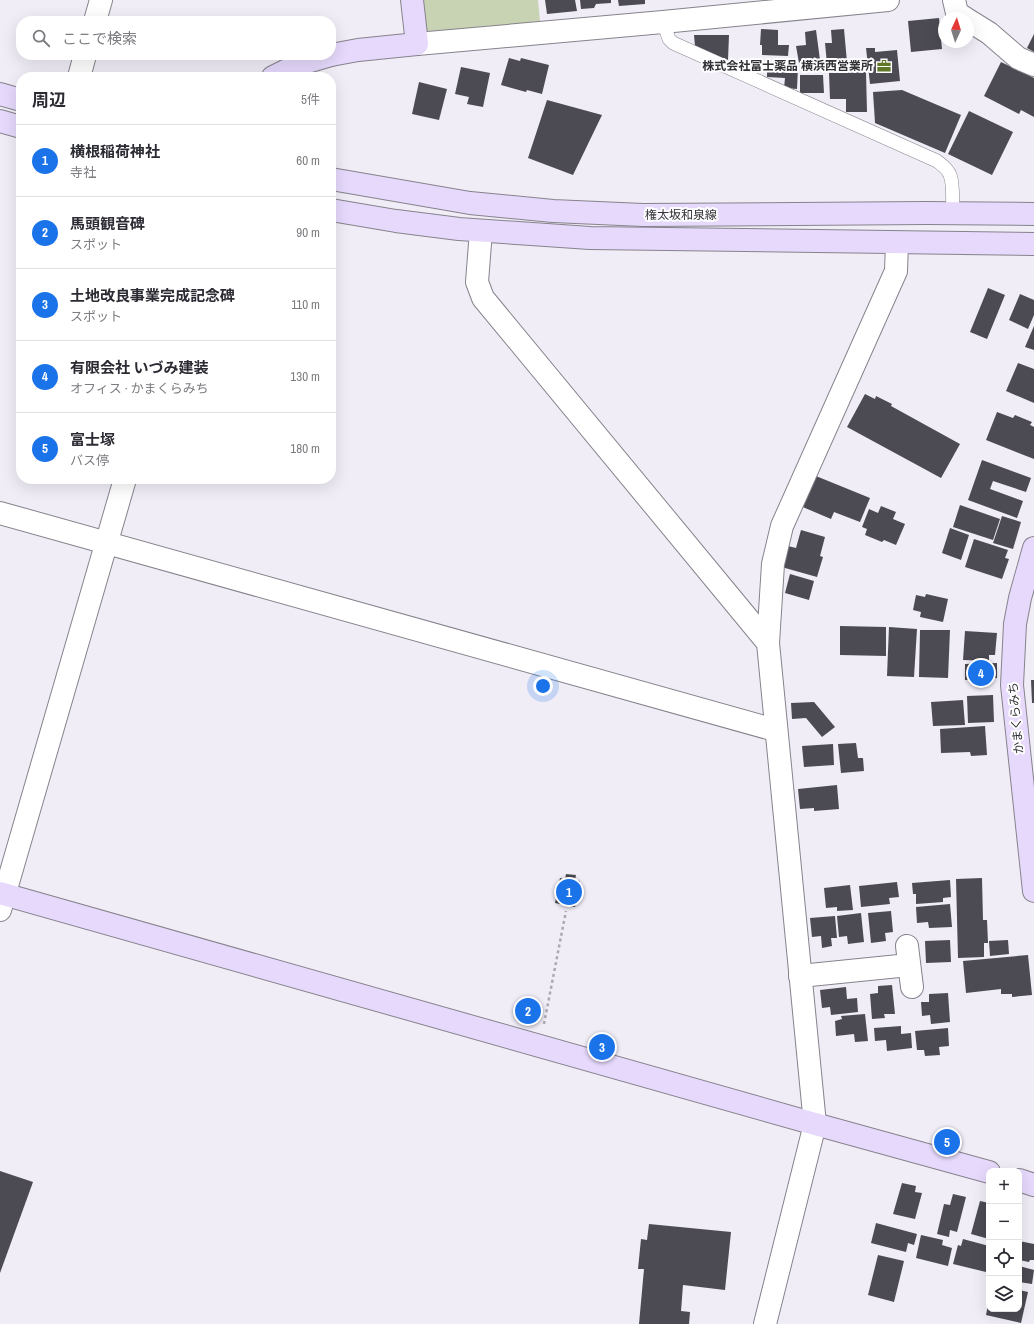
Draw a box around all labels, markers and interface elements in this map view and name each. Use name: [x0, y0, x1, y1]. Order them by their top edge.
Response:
north arrow: [938, 12, 974, 48]
search box: [16, 16, 336, 60]
icon: search: [30, 27, 52, 49]
text: ここで検索: [62, 28, 137, 49]
place label: 株式会社富士薬品 横浜西営業所: [702, 58, 873, 74]
office icon: 株式会社富士薬品 横浜西営業所: [876, 58, 892, 74]
text: 周辺: [32, 88, 66, 111]
text: 5件: [301, 91, 320, 108]
text: 横根稲荷神社: [70, 141, 160, 162]
text: 1: [42, 152, 48, 169]
text: 60 m: [296, 152, 320, 169]
text: 寺社: [70, 164, 96, 181]
street label: 権太坂和泉線: [645, 207, 717, 223]
text: 馬頭観音碑: [70, 213, 145, 234]
text: 2: [42, 224, 48, 241]
text: 90 m: [296, 224, 320, 241]
text: スポット: [70, 236, 122, 253]
text: 土地改良事業完成記念碑: [70, 285, 235, 306]
text: 3: [42, 296, 48, 313]
text: 110 m: [291, 296, 320, 313]
text: スポット: [70, 308, 122, 325]
text: 有限会社 いづみ建装: [70, 357, 208, 378]
text: 4: [42, 368, 48, 385]
text: 130 m: [290, 368, 320, 385]
text: オフィス · かまくらみち: [70, 380, 209, 397]
text: 富士塚: [70, 429, 115, 450]
text: 5: [42, 440, 48, 457]
text: 180 m: [290, 440, 320, 457]
text: バス停: [70, 452, 109, 469]
pin: 4: [968, 658, 994, 688]
your location: [533, 676, 553, 696]
street label: かまくらみち: [1005, 681, 1027, 755]
pin: 1: [556, 877, 582, 907]
pin: 2: [515, 996, 541, 1026]
pin: 3: [589, 1032, 615, 1062]
pin: 5: [934, 1127, 960, 1157]
map controls: [986, 1168, 1022, 1312]
button: +: [986, 1168, 1022, 1204]
button: −: [986, 1204, 1022, 1240]
button: locate: [986, 1240, 1022, 1276]
button: layers: [986, 1276, 1022, 1312]

